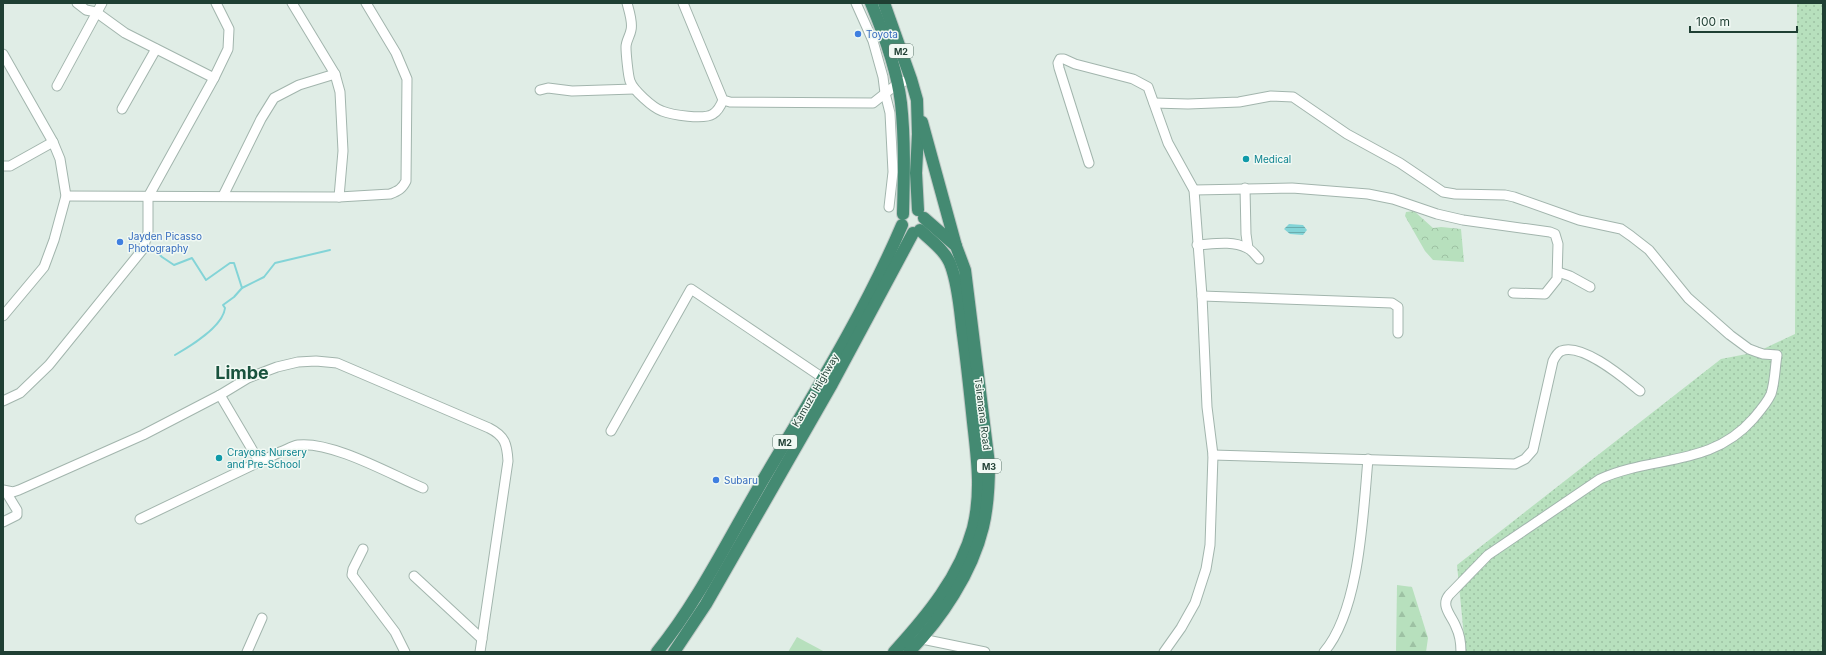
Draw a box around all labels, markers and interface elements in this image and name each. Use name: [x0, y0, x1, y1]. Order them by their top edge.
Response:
scale bar: [1690, 8, 1797, 34]
text: 100 m: [1696, 14, 1730, 29]
place label: Toyota: [866, 28, 898, 40]
marker: Toyota: [853, 29, 863, 39]
road number: M2: [889, 44, 913, 58]
place label: Medical: [1254, 153, 1291, 165]
marker: Medical: [1241, 154, 1251, 164]
place label: Jayden Picasso Photography: [128, 230, 202, 254]
marker: Jayden Picasso Photography: [115, 237, 125, 247]
street label: Kamuzu Highway: [789, 351, 841, 429]
district label: Limbe: [215, 362, 269, 383]
street label: Tsiranana Road: [973, 377, 993, 451]
road number: M2: [773, 435, 797, 449]
place label: Crayons Nursery and Pre-School: [227, 446, 307, 470]
marker: Crayons Nursery and Pre-School: [214, 453, 224, 463]
road number: M3: [977, 459, 1001, 473]
place label: Subaru: [724, 474, 758, 486]
marker: Subaru: [711, 475, 721, 485]

